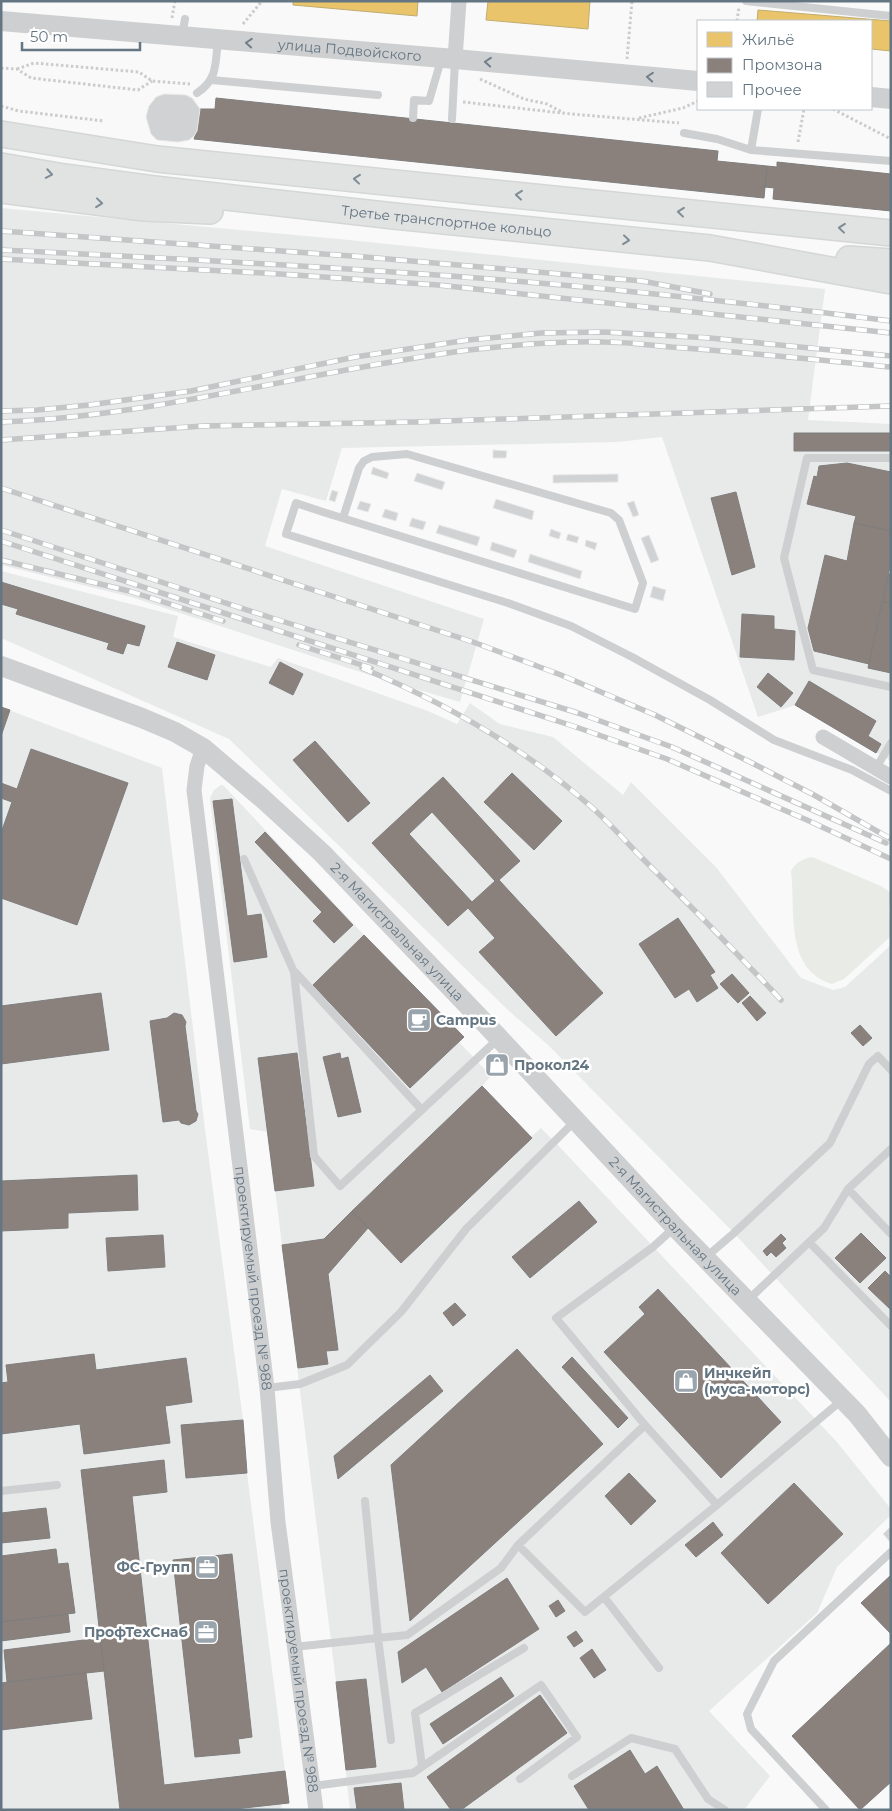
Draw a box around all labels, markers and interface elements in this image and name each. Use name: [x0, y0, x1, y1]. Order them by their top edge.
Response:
scale bar: [22, 20, 140, 52]
legend: [697, 20, 872, 110]
text: 50 m: [30, 27, 68, 46]
text: Жильё: [742, 30, 795, 49]
street label: улица Подвойского: [276, 35, 422, 65]
one-way arrow: [245, 38, 253, 49]
text: Промзона: [742, 55, 822, 74]
one-way arrow: [484, 57, 492, 68]
one-way arrow: [645, 72, 653, 83]
text: Прочее: [742, 80, 802, 99]
one-way arrow: [45, 169, 54, 179]
one-way arrow: [353, 174, 361, 185]
one-way arrow: [515, 190, 523, 201]
one-way arrow: [95, 197, 103, 208]
street label: Третье транспортное кольцо: [340, 201, 553, 241]
one-way arrow: [676, 207, 684, 218]
one-way arrow: [838, 223, 846, 234]
one-way arrow: [623, 234, 631, 245]
street label: 2-я Магистральная улица: [327, 858, 468, 1005]
cafe icon: Campus: [406, 1007, 432, 1033]
place label: Campus: [436, 1011, 497, 1029]
shop icon: Прокол24: [484, 1052, 510, 1078]
place label: Прокол24: [514, 1056, 590, 1074]
street label: 2-я Магистральная улица: [605, 1153, 746, 1299]
street label: проектируемый проезд № 988: [231, 1165, 276, 1391]
place label: Инчкейп (муса-моторс): [704, 1364, 810, 1398]
shop icon: Инчкейп (муса-моторс): [673, 1368, 699, 1394]
office icon: ФС-Групп: [194, 1554, 220, 1580]
place label: ФС-Групп: [116, 1558, 190, 1576]
street label: проектируемый проезд № 988: [275, 1568, 323, 1794]
office icon: ПрофТехСнаб: [193, 1619, 219, 1645]
place label: ПрофТехСнаб: [84, 1623, 188, 1641]

